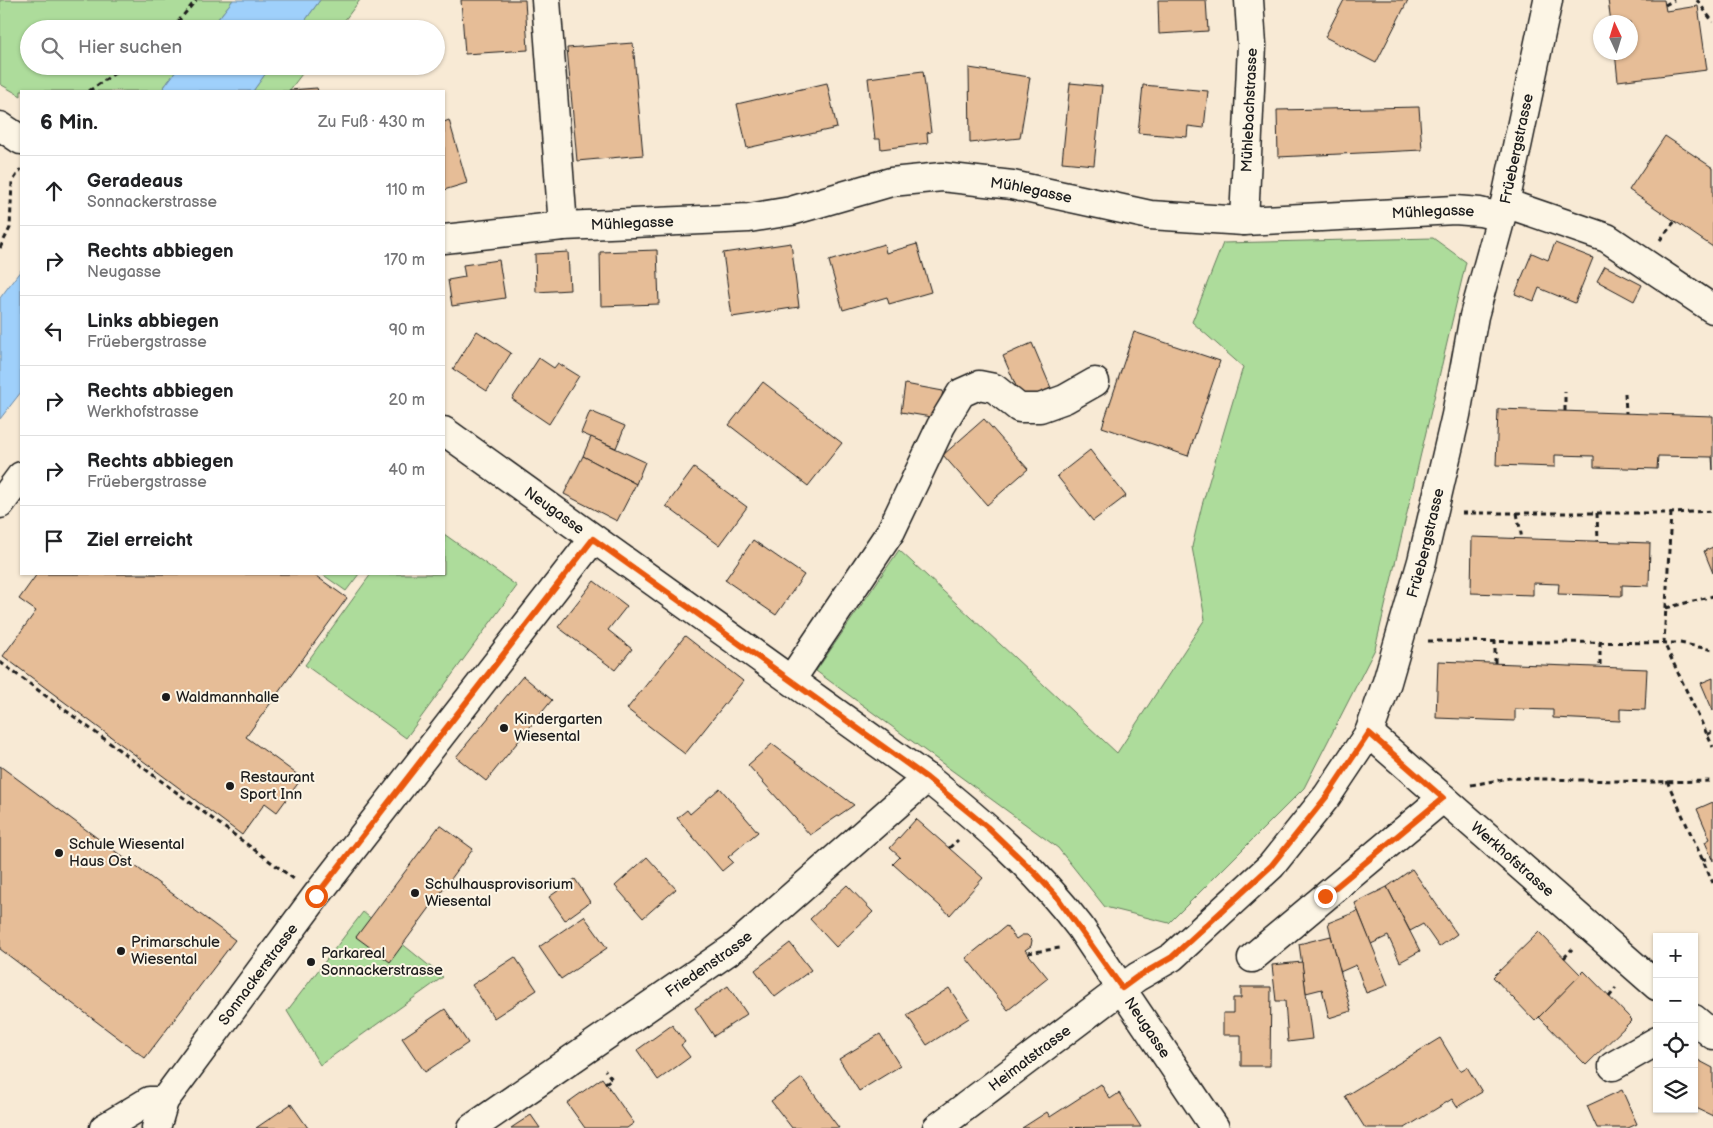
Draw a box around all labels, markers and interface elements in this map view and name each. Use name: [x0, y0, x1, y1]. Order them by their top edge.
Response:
north arrow: [1593, 15, 1638, 60]
search box: [20, 20, 445, 75]
icon: search: [38, 34, 66, 62]
text: Hier suchen: [78, 36, 182, 59]
street label: Mühlebachstrasse: [1237, 47, 1262, 173]
street label: Früebergstrasse: [1496, 92, 1538, 206]
text: 6 Min.: [40, 110, 98, 135]
text: Zu Fuß · 430 m: [318, 113, 425, 132]
text: Geradeaus: [87, 170, 183, 193]
street label: Mühlegasse: [989, 174, 1074, 208]
icon: ahead: [40, 177, 68, 205]
text: 110 m: [386, 181, 425, 200]
text: Sonnackerstrasse: [87, 193, 217, 212]
street label: Mühlegasse: [1391, 201, 1475, 223]
street label: Mühlegasse: [590, 212, 674, 235]
text: Rechts abbiegen: [87, 240, 234, 263]
icon: right: [40, 247, 68, 275]
text: 170 m: [384, 251, 425, 270]
text: Neugasse: [87, 263, 161, 282]
text: Links abbiegen: [87, 310, 219, 333]
icon: left: [40, 317, 68, 345]
text: 90 m: [389, 321, 425, 340]
text: Früebergstrasse: [87, 333, 207, 352]
text: Rechts abbiegen: [87, 380, 234, 403]
icon: right: [40, 387, 68, 415]
text: 20 m: [389, 391, 425, 410]
text: Werkhofstrasse: [87, 403, 199, 422]
text: Rechts abbiegen: [87, 450, 234, 473]
icon: right: [40, 457, 68, 485]
text: 40 m: [388, 461, 425, 480]
text: Früebergstrasse: [87, 473, 207, 492]
street label: Neugasse: [520, 483, 588, 539]
street label: Früebergstrasse: [1403, 486, 1449, 600]
icon: arrive: [40, 527, 68, 555]
text: Ziel erreicht: [87, 529, 193, 552]
place label: Waldmannhalle: [176, 688, 279, 707]
marker: Waldmannhalle: [160, 691, 172, 703]
place label: Kindergarten Wiesental: [514, 710, 603, 746]
marker: Kindergarten Wiesental: [498, 722, 510, 734]
place label: Restaurant Sport Inn: [240, 768, 315, 804]
marker: Restaurant Sport Inn: [224, 780, 236, 792]
street label: Werkhofstrasse: [1466, 818, 1558, 901]
place label: Schule Wiesental Haus Ost: [69, 835, 184, 871]
marker: Schule Wiesental Haus Ost: [53, 847, 65, 859]
place label: Schulhausprovisorium Wiesental: [425, 875, 573, 911]
route start: [305, 885, 328, 908]
route end: [1314, 885, 1337, 908]
marker: Schulhausprovisorium Wiesental: [409, 887, 421, 899]
street label: Sonnackerstrasse: [214, 920, 302, 1029]
street label: Friedenstrasse: [662, 927, 757, 1002]
place label: Primarschule Wiesental: [131, 933, 220, 969]
map controls: [1653, 933, 1698, 1113]
button: +: [1653, 933, 1698, 978]
place label: Parkareal Sonnackerstrasse: [321, 944, 443, 980]
marker: Primarschule Wiesental: [115, 945, 127, 957]
marker: Parkareal Sonnackerstrasse: [305, 956, 317, 968]
button: −: [1653, 978, 1698, 1023]
street label: Neugasse: [1120, 994, 1174, 1062]
street label: Heimatstrasse: [985, 1021, 1075, 1096]
button: locate: [1653, 1023, 1698, 1068]
button: layers: [1653, 1068, 1698, 1113]

